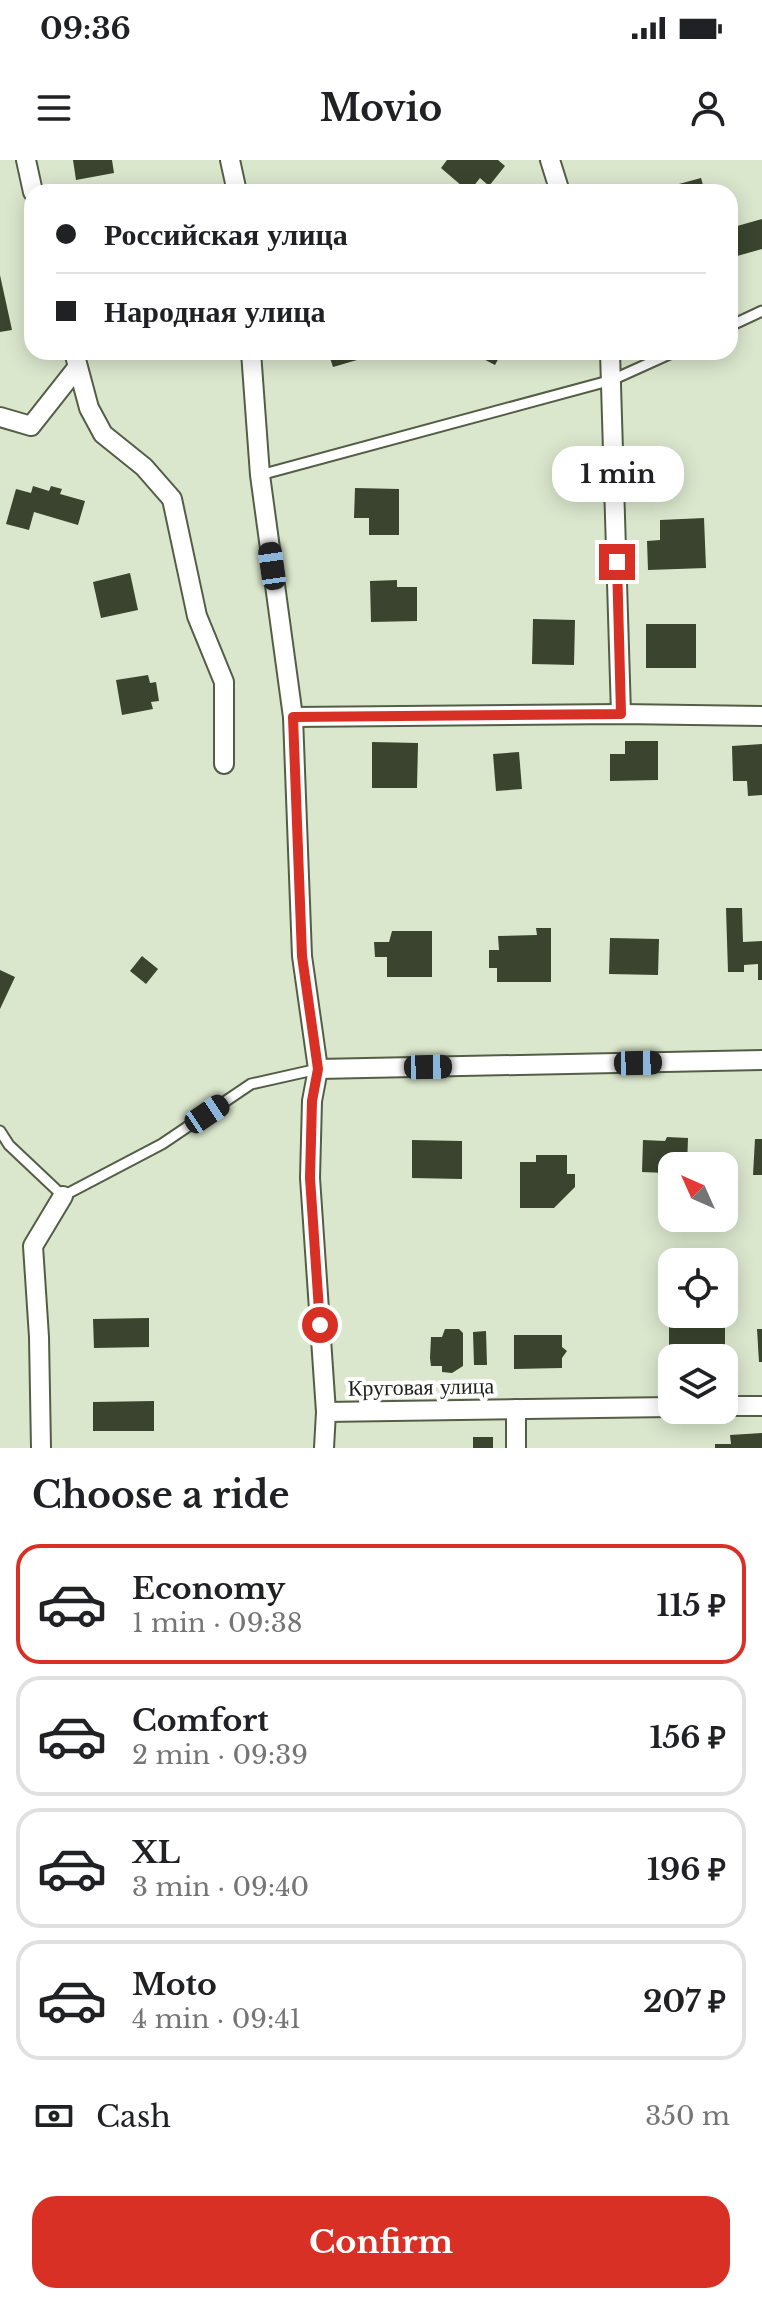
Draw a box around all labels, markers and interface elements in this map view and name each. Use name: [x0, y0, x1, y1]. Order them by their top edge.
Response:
text: 09:36: [40, 10, 131, 47]
icon: menu: [32, 86, 76, 130]
text: Movio: [320, 86, 442, 131]
icon: person: [686, 86, 730, 130]
text: Российская улица: [104, 216, 348, 253]
text: Народная улица: [104, 293, 325, 330]
callout: 1 min: [551, 446, 683, 502]
text: 1 min: [580, 458, 656, 490]
car: [257, 541, 287, 591]
route end: [599, 544, 635, 580]
car: [614, 1051, 662, 1075]
car: [404, 1055, 452, 1079]
car: [180, 1091, 234, 1137]
north arrow: [658, 1152, 738, 1232]
map controls: [658, 1152, 738, 1424]
button: locate: [658, 1248, 738, 1328]
route start: [302, 1307, 338, 1343]
button: layers: [658, 1344, 738, 1424]
street label: Круговая улица: [348, 1372, 495, 1402]
text: Choose a ride: [32, 1473, 289, 1518]
icon: car: [36, 1568, 108, 1640]
text: Economy: [132, 1570, 285, 1607]
text: 115 ₽: [657, 1587, 726, 1624]
text: 1 min · 09:38: [132, 1607, 303, 1639]
icon: car: [36, 1700, 108, 1772]
text: Comfort: [132, 1702, 269, 1739]
text: 156 ₽: [649, 1719, 726, 1756]
text: 2 min · 09:39: [132, 1739, 308, 1771]
icon: car: [36, 1832, 108, 1904]
text: XL: [132, 1834, 180, 1871]
text: 196 ₽: [647, 1851, 726, 1888]
text: 3 min · 09:40: [132, 1871, 309, 1903]
icon: car: [36, 1964, 108, 2036]
text: Moto: [132, 1966, 217, 2003]
text: 207 ₽: [643, 1983, 726, 2020]
text: 4 min · 09:41: [132, 2003, 301, 2035]
icon: cash: [32, 2094, 76, 2138]
text: Cash: [96, 2098, 171, 2135]
text: 350 m: [645, 2100, 730, 2132]
button: Confirm: [32, 2196, 730, 2288]

